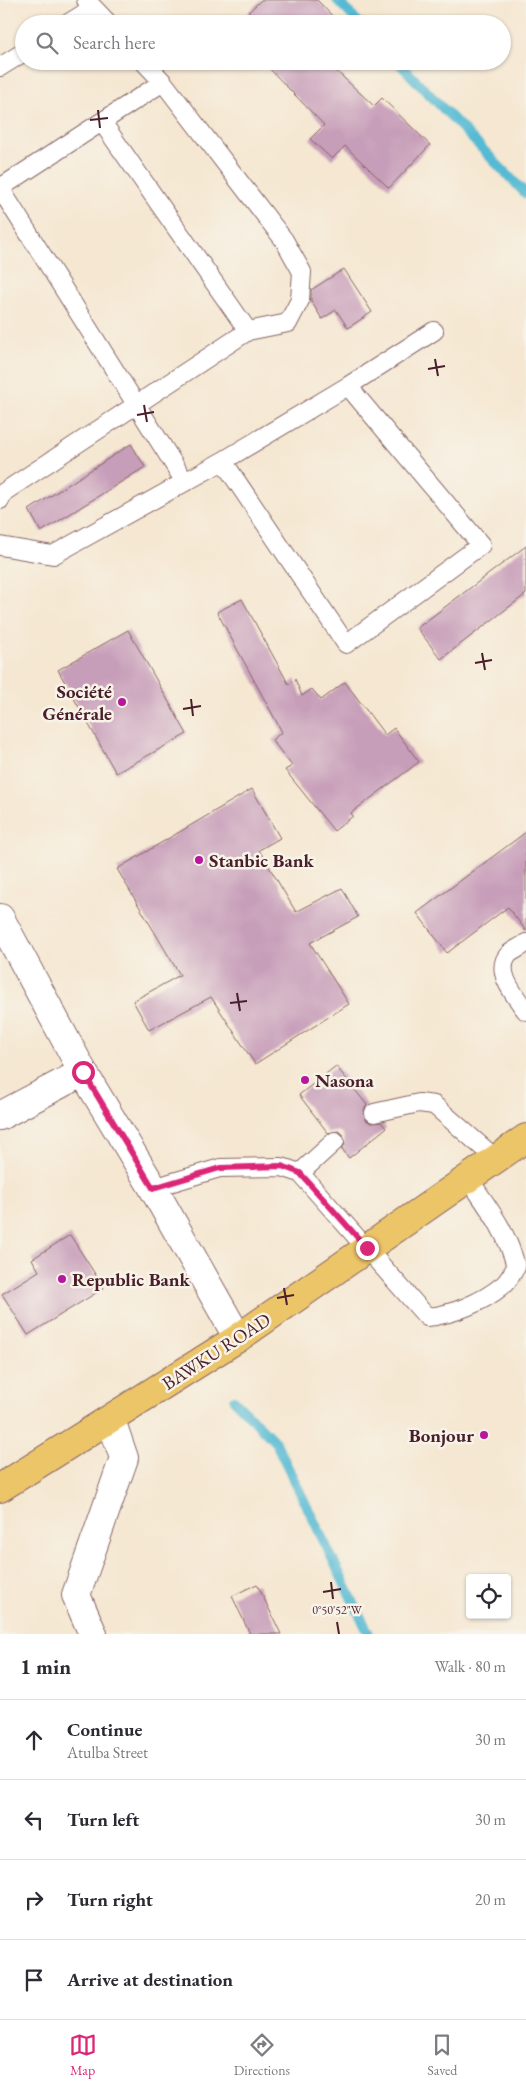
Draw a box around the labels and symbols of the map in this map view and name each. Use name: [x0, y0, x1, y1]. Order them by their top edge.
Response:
place label: Société Générale: [43, 679, 112, 726]
marker: Société Générale: [116, 696, 128, 708]
place label: Stanbic Bank: [209, 848, 315, 873]
marker: Stanbic Bank: [193, 854, 205, 866]
route start: [72, 1061, 95, 1084]
place label: Nasona: [315, 1068, 375, 1093]
marker: Nasona: [299, 1074, 311, 1086]
route end: [356, 1237, 379, 1260]
place label: Republic Bank: [72, 1267, 191, 1292]
marker: Republic Bank: [56, 1273, 68, 1285]
street label: BAWKU ROAD: [157, 1307, 275, 1396]
place label: Bonjour: [409, 1423, 474, 1448]
marker: Bonjour: [478, 1429, 490, 1441]
text: 0°50'52"W: [312, 1602, 363, 1618]

